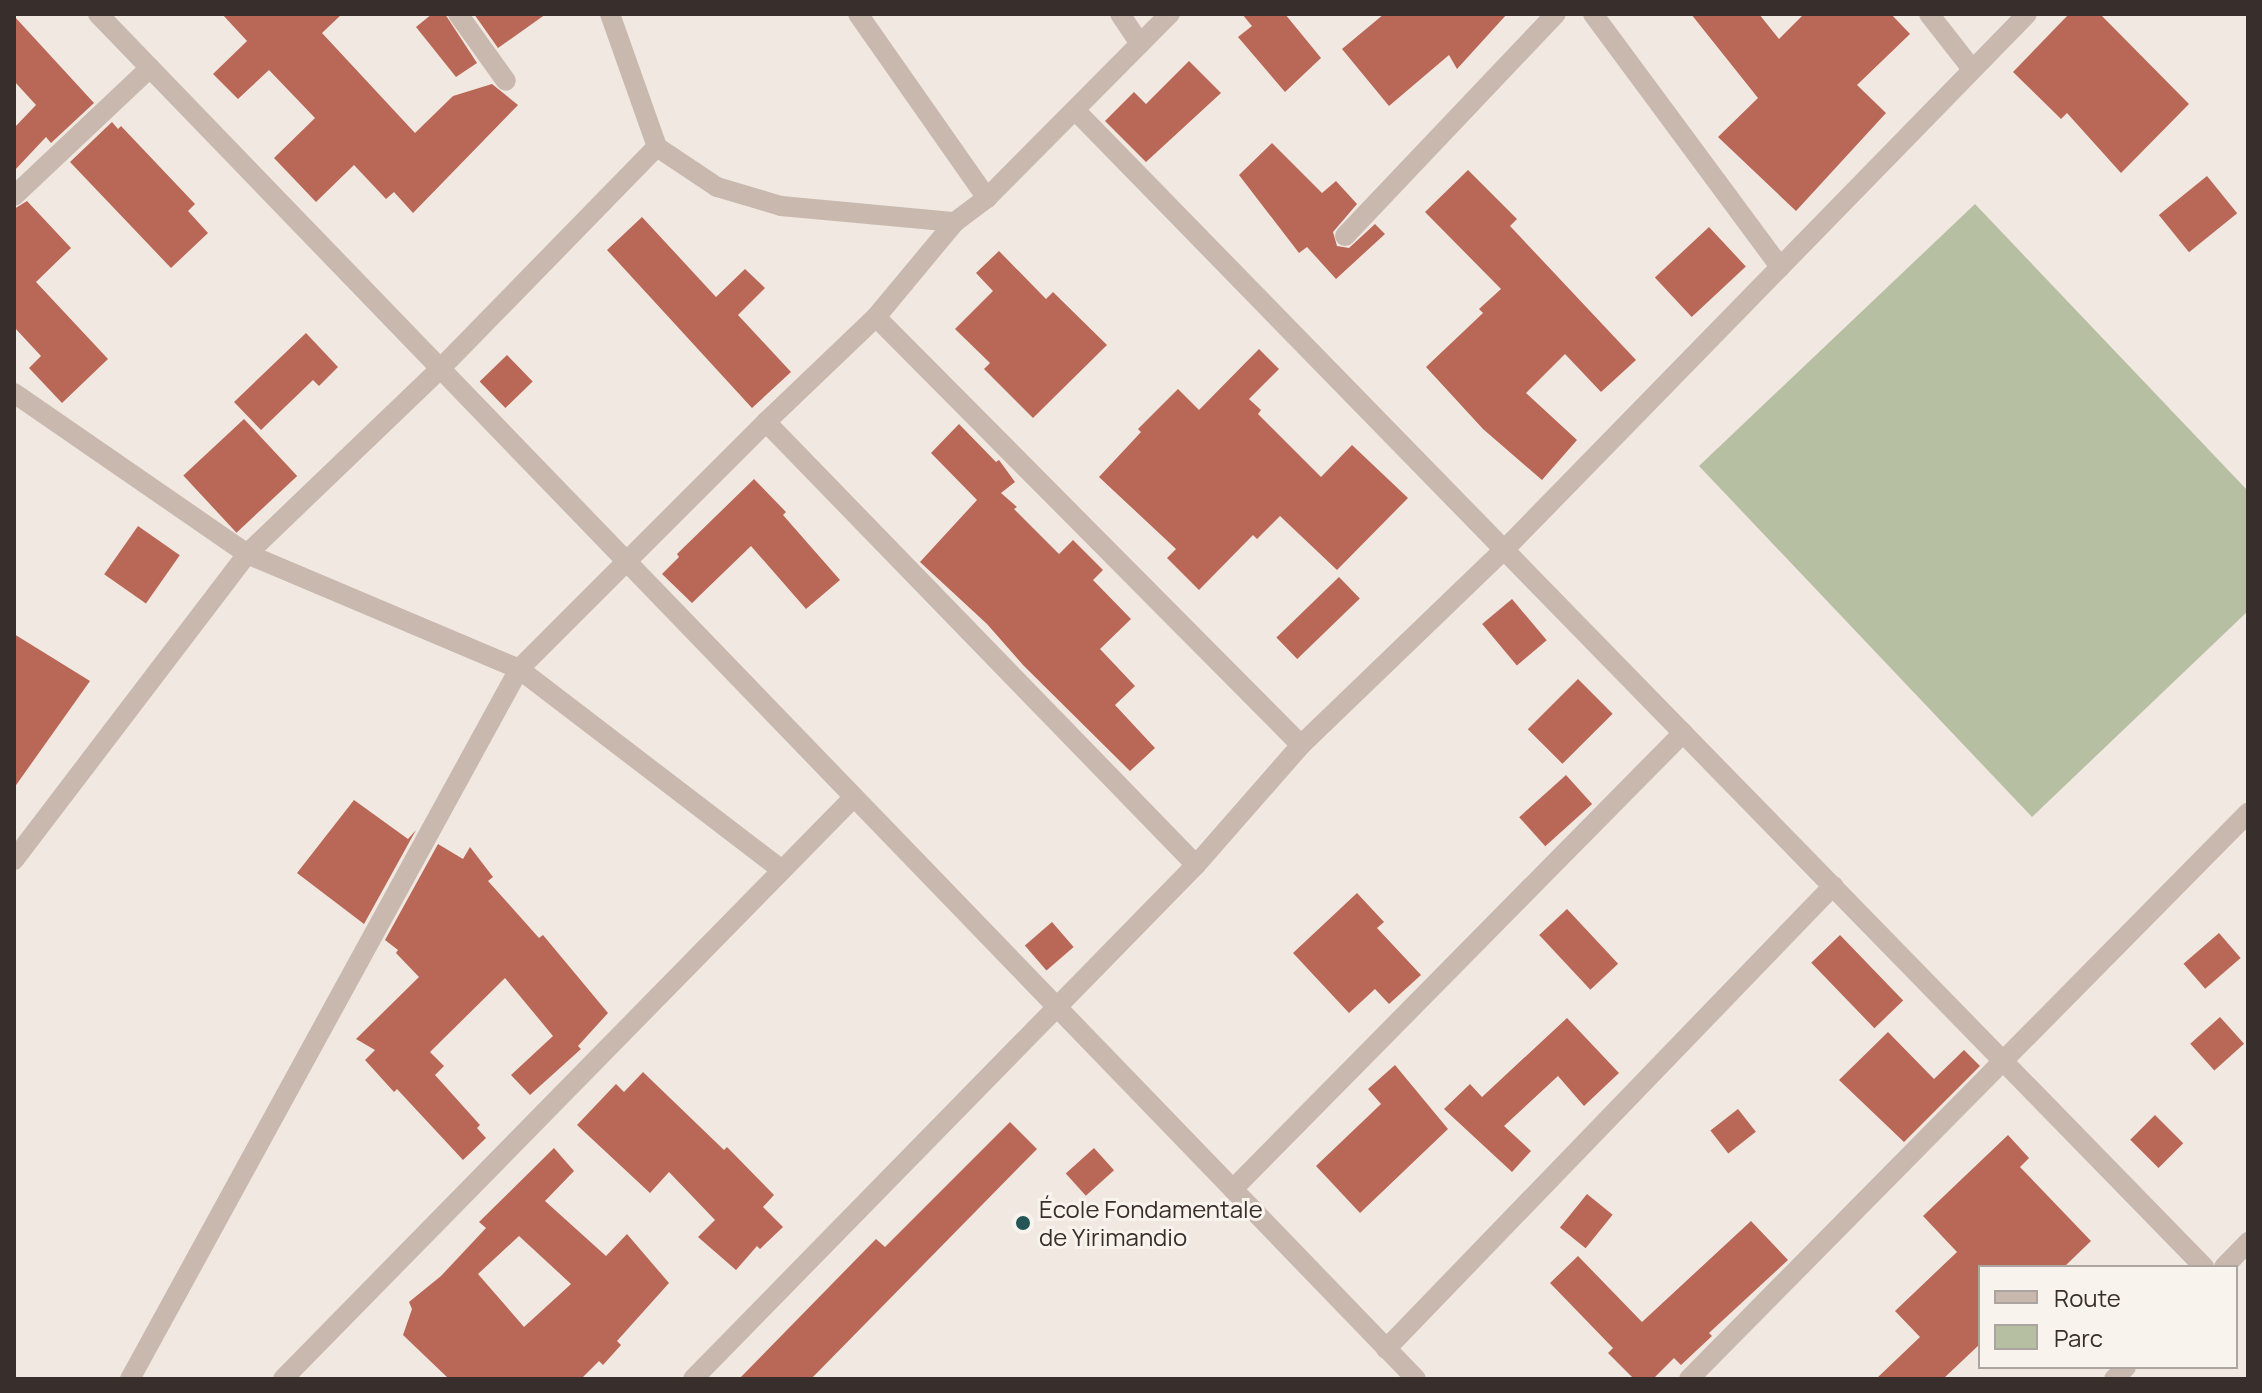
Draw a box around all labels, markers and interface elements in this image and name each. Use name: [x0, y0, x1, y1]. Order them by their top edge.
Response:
place label: École Fondamentale de Yirimandio: [1039, 1195, 1263, 1251]
marker: École Fondamentale de Yirimandio: [1014, 1214, 1032, 1232]
legend: [1978, 1265, 2238, 1369]
text: Route: [2054, 1281, 2121, 1314]
text: Parc: [2054, 1321, 2103, 1354]

